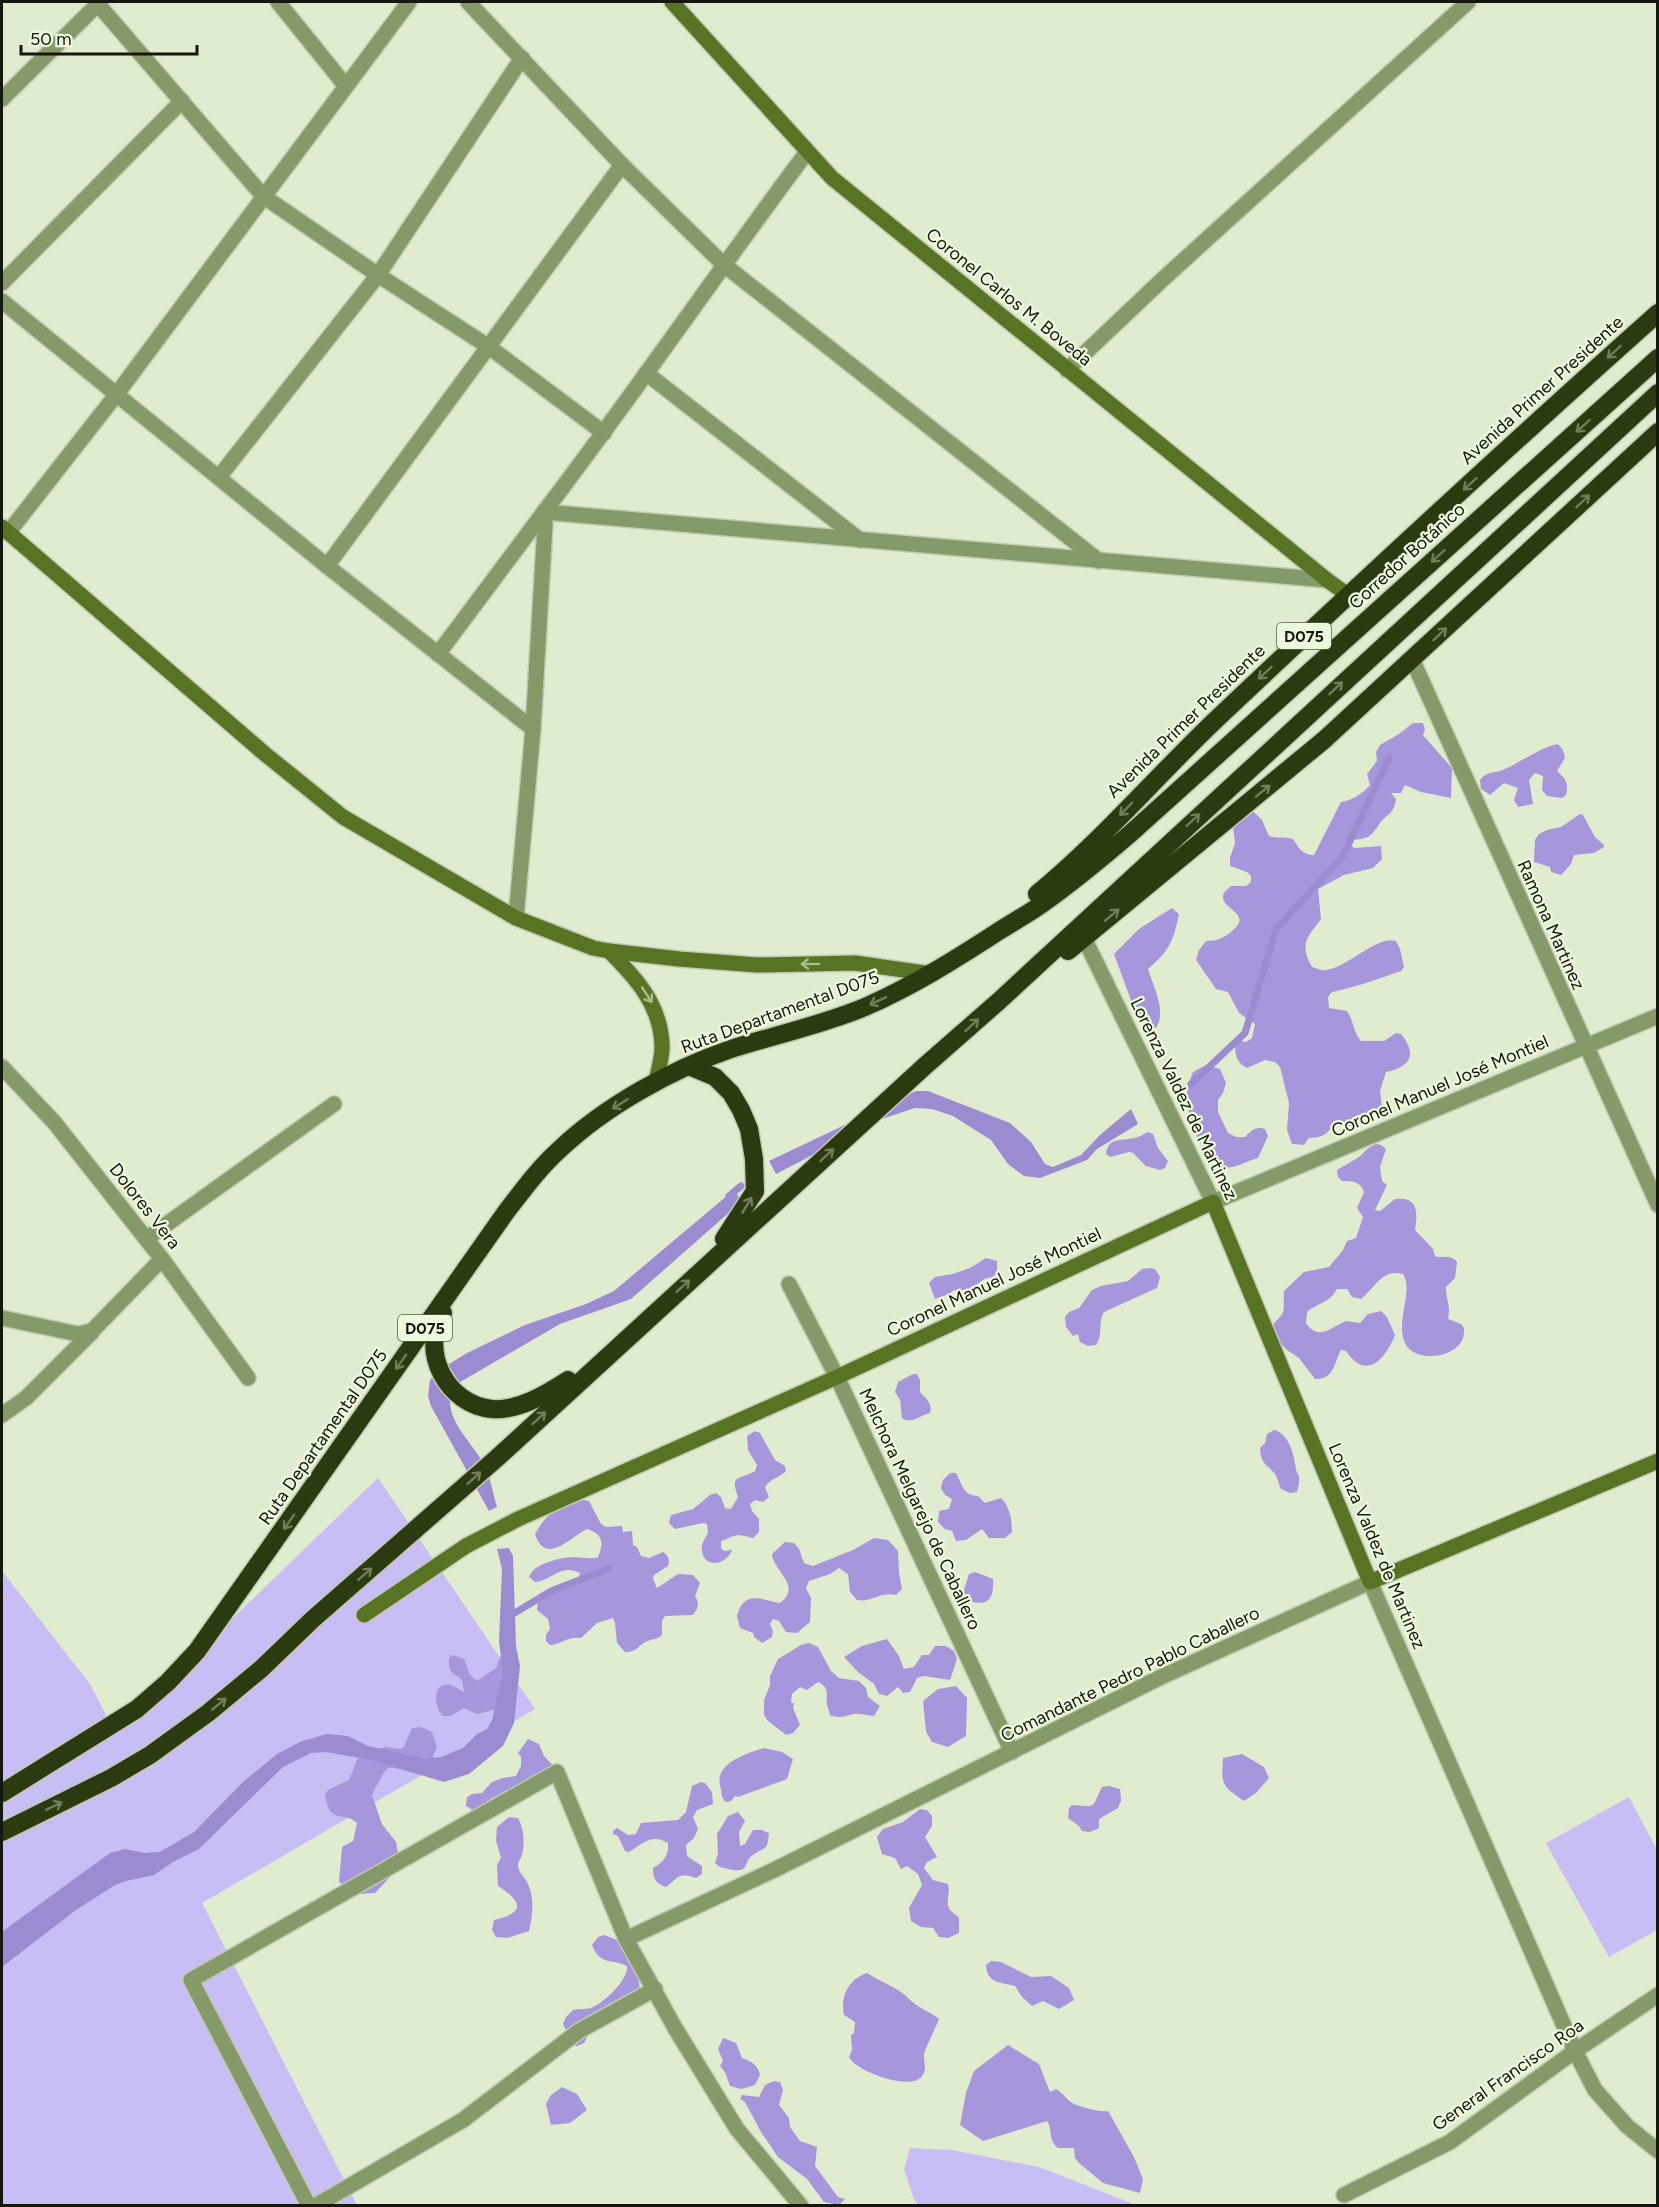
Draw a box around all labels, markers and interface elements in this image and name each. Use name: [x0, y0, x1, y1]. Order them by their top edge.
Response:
scale bar: [21, 18, 196, 56]
text: 50 m: [30, 28, 72, 50]
street label: Coronel Carlos M. Boveda: [922, 223, 1096, 371]
street label: Avenida Primer Presidente: [1456, 311, 1628, 469]
one-way arrow: [1607, 345, 1622, 359]
one-way arrow: [1576, 419, 1591, 433]
one-way arrow: [1463, 476, 1478, 490]
one-way arrow: [1575, 495, 1590, 509]
street label: Corredor Botánico: [1344, 498, 1470, 614]
one-way arrow: [1431, 549, 1446, 563]
road number: D075: [1277, 623, 1331, 649]
one-way arrow: [1432, 627, 1447, 641]
street label: Avenida Primer Presidente: [1102, 640, 1270, 802]
one-way arrow: [1258, 666, 1273, 680]
one-way arrow: [1328, 682, 1343, 696]
one-way arrow: [1254, 785, 1270, 798]
one-way arrow: [1119, 802, 1133, 817]
one-way arrow: [1185, 813, 1200, 828]
street label: Ramona Martinez: [1512, 857, 1590, 994]
one-way arrow: [1104, 908, 1119, 922]
one-way arrow: [800, 958, 820, 969]
street label: Ruta Departamental D075: [678, 966, 882, 1058]
one-way arrow: [641, 987, 653, 1003]
one-way arrow: [870, 995, 888, 1007]
street label: Lorenza Valdez de Martinez: [1126, 995, 1243, 1204]
one-way arrow: [964, 1018, 979, 1032]
street label: Coronel Manuel José Montiel: [1328, 1030, 1552, 1142]
one-way arrow: [612, 1098, 629, 1110]
one-way arrow: [819, 1148, 834, 1162]
street label: Dolores Vera: [105, 1159, 185, 1253]
one-way arrow: [741, 1197, 753, 1214]
street label: Coronel Manuel José Montiel: [883, 1223, 1105, 1341]
one-way arrow: [675, 1279, 690, 1293]
road number: D075: [398, 1315, 452, 1341]
street label: Ruta Departamental D075: [254, 1345, 392, 1529]
one-way arrow: [395, 1354, 407, 1370]
street label: Melchora Melgarejo de Caballero: [854, 1385, 986, 1633]
one-way arrow: [532, 1411, 547, 1425]
street label: Lorenza Valdez de Martinez: [1324, 1440, 1431, 1653]
one-way arrow: [466, 1471, 481, 1485]
one-way arrow: [282, 1513, 295, 1529]
one-way arrow: [357, 1567, 372, 1581]
street label: Comandante Pedro Pablo Caballero: [997, 1602, 1263, 1746]
one-way arrow: [211, 1697, 227, 1710]
one-way arrow: [45, 1800, 62, 1812]
street label: General Francisco Roa: [1428, 2014, 1588, 2136]

